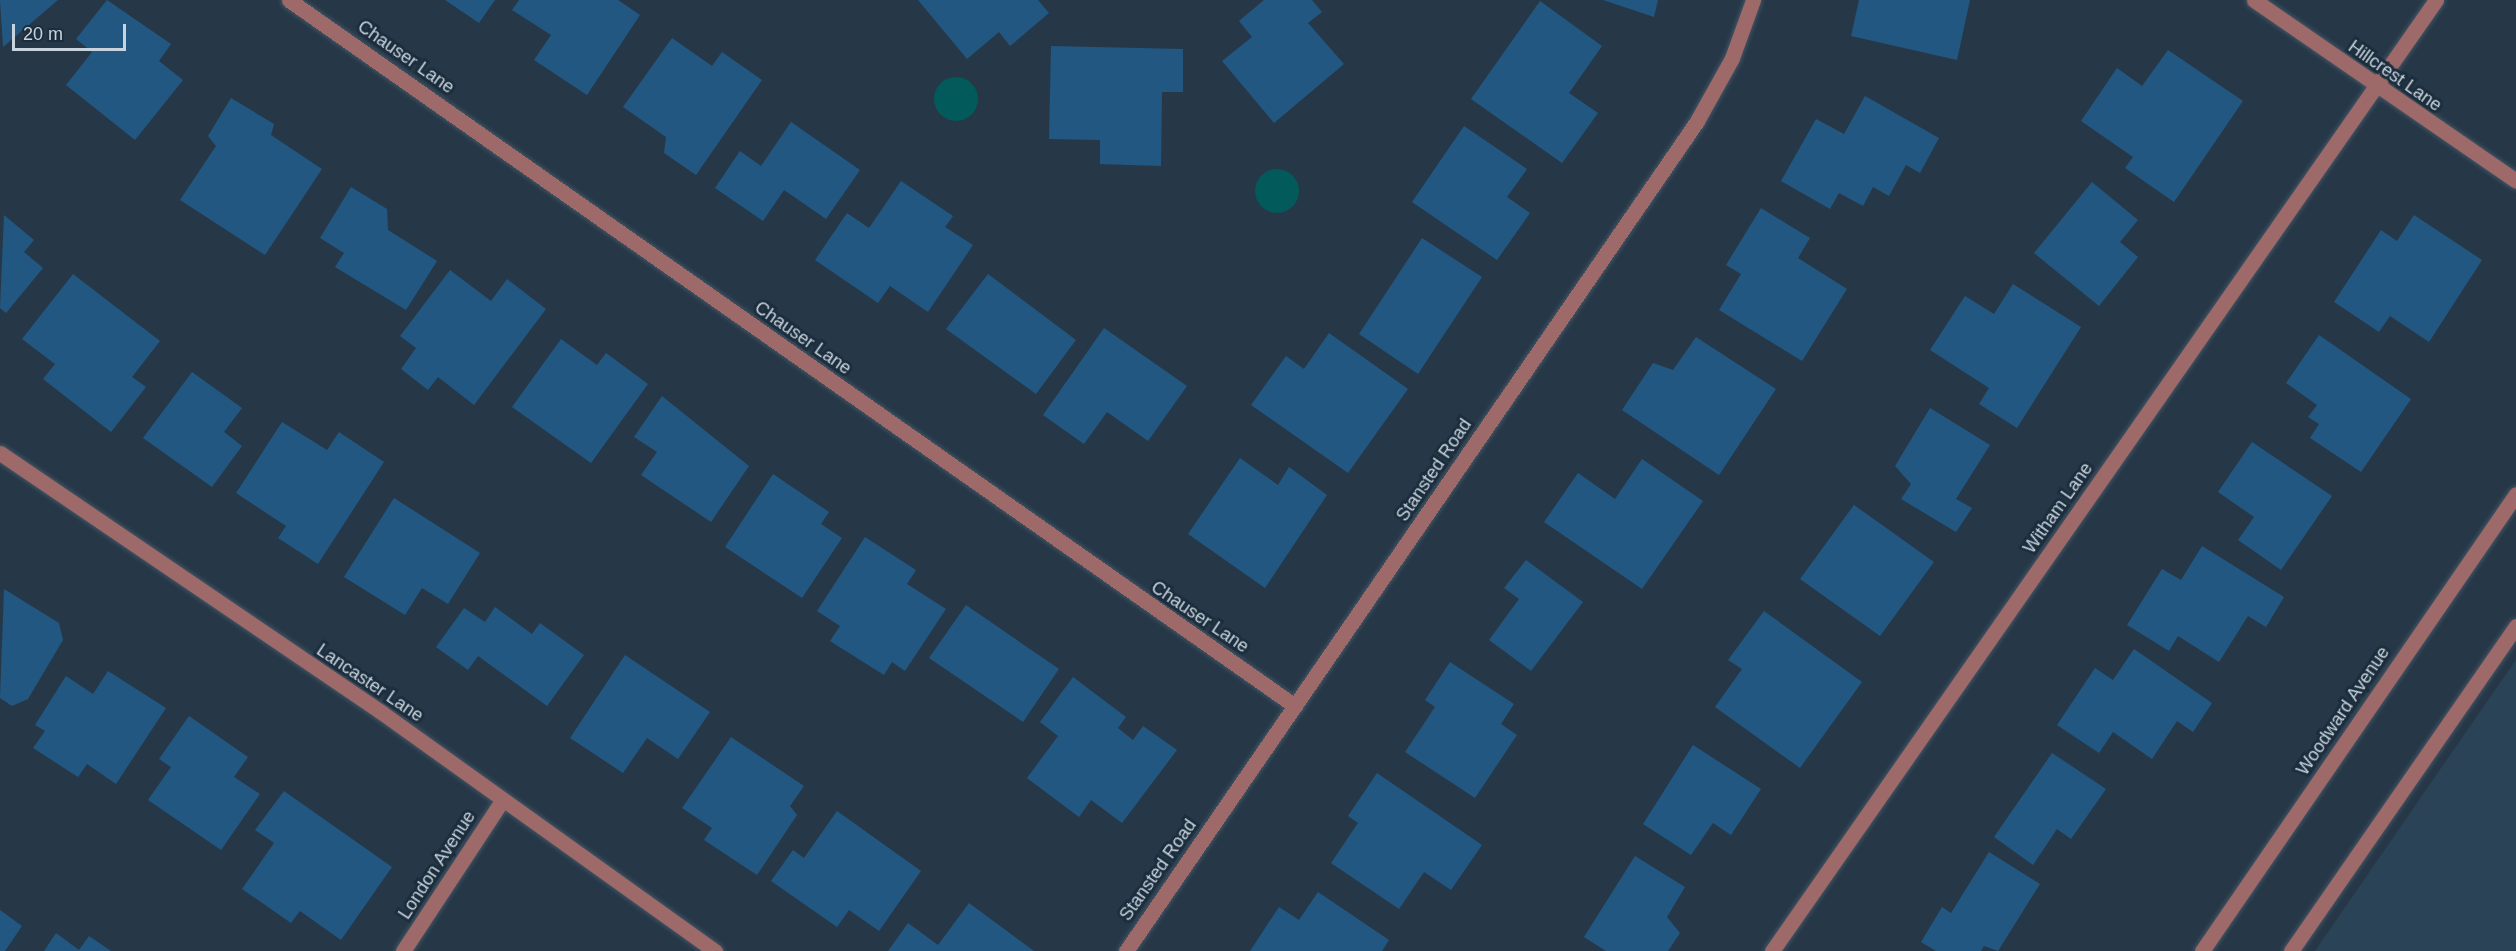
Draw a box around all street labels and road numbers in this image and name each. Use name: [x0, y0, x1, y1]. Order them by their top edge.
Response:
street label: Chauser Lane: [353, 16, 459, 98]
street label: Hillcrest Lane: [2344, 36, 2446, 116]
street label: Chauser Lane: [750, 297, 856, 379]
street label: Stansted Road: [1392, 415, 1476, 525]
street label: Witham Lane: [2019, 458, 2097, 558]
street label: Chauser Lane: [1147, 576, 1253, 658]
street label: Lancaster Lane: [313, 639, 427, 727]
street label: Woodward Avenue: [2292, 642, 2394, 780]
street label: London Avenue: [394, 806, 480, 924]
street label: Stansted Road: [1115, 815, 1201, 925]

